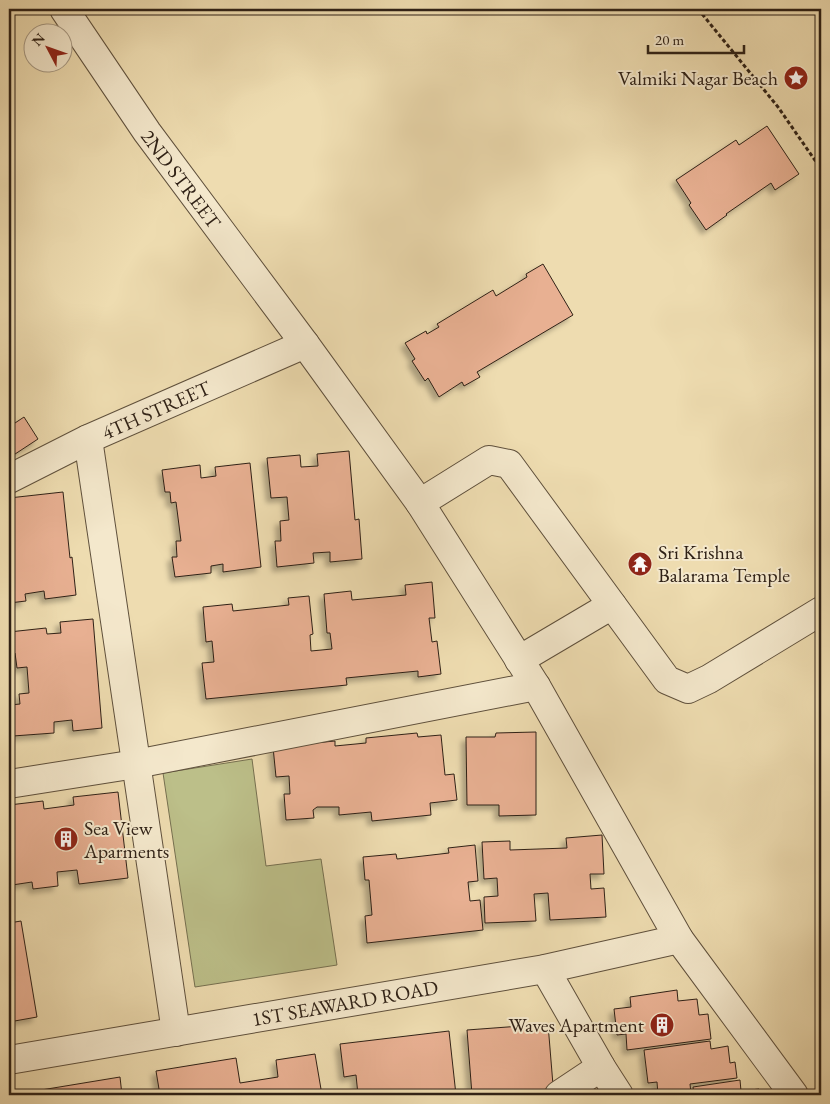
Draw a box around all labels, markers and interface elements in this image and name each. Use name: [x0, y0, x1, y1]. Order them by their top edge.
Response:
north arrow: [22, 22, 72, 72]
scale bar: [648, 22, 744, 54]
text: N: [28, 29, 49, 50]
text: 20 m: [655, 30, 684, 49]
place label: Valmiki Nagar Beach: [618, 65, 778, 91]
place icon: Valmiki Nagar Beach: [783, 65, 809, 91]
street label: 2ND STREET: [135, 124, 227, 234]
street label: 4TH STREET: [98, 374, 215, 445]
place label: Sri Krishna Balarama Temple: [658, 539, 790, 588]
temple icon: Sri Krishna Balarama Temple: [627, 551, 653, 577]
place label: Sea View Aparments: [83, 815, 169, 864]
building icon: Sea View Aparments: [53, 826, 79, 852]
street label: 1ST SEAWARD ROAD: [250, 974, 440, 1032]
place label: Waves Apartment: [509, 1012, 645, 1038]
building icon: Waves Apartment: [649, 1012, 675, 1038]

